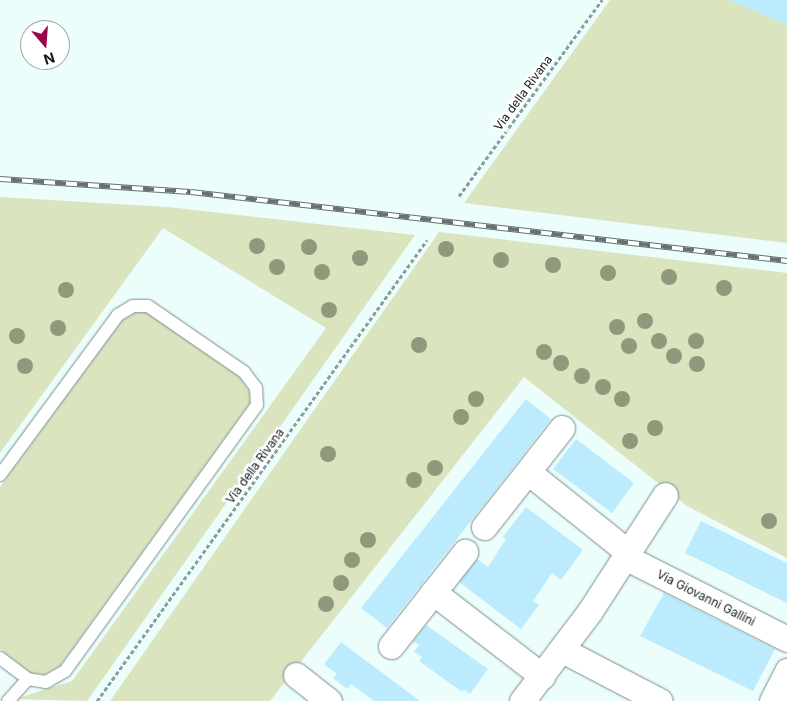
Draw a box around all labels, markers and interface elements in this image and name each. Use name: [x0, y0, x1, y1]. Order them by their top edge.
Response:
north arrow: [20, 20, 70, 70]
text: N: [42, 49, 57, 69]
street label: Via della Rivana: [491, 53, 555, 133]
street label: Via della Rivana: [223, 426, 287, 506]
street label: Via Giovanni Gallini: [654, 567, 758, 629]

